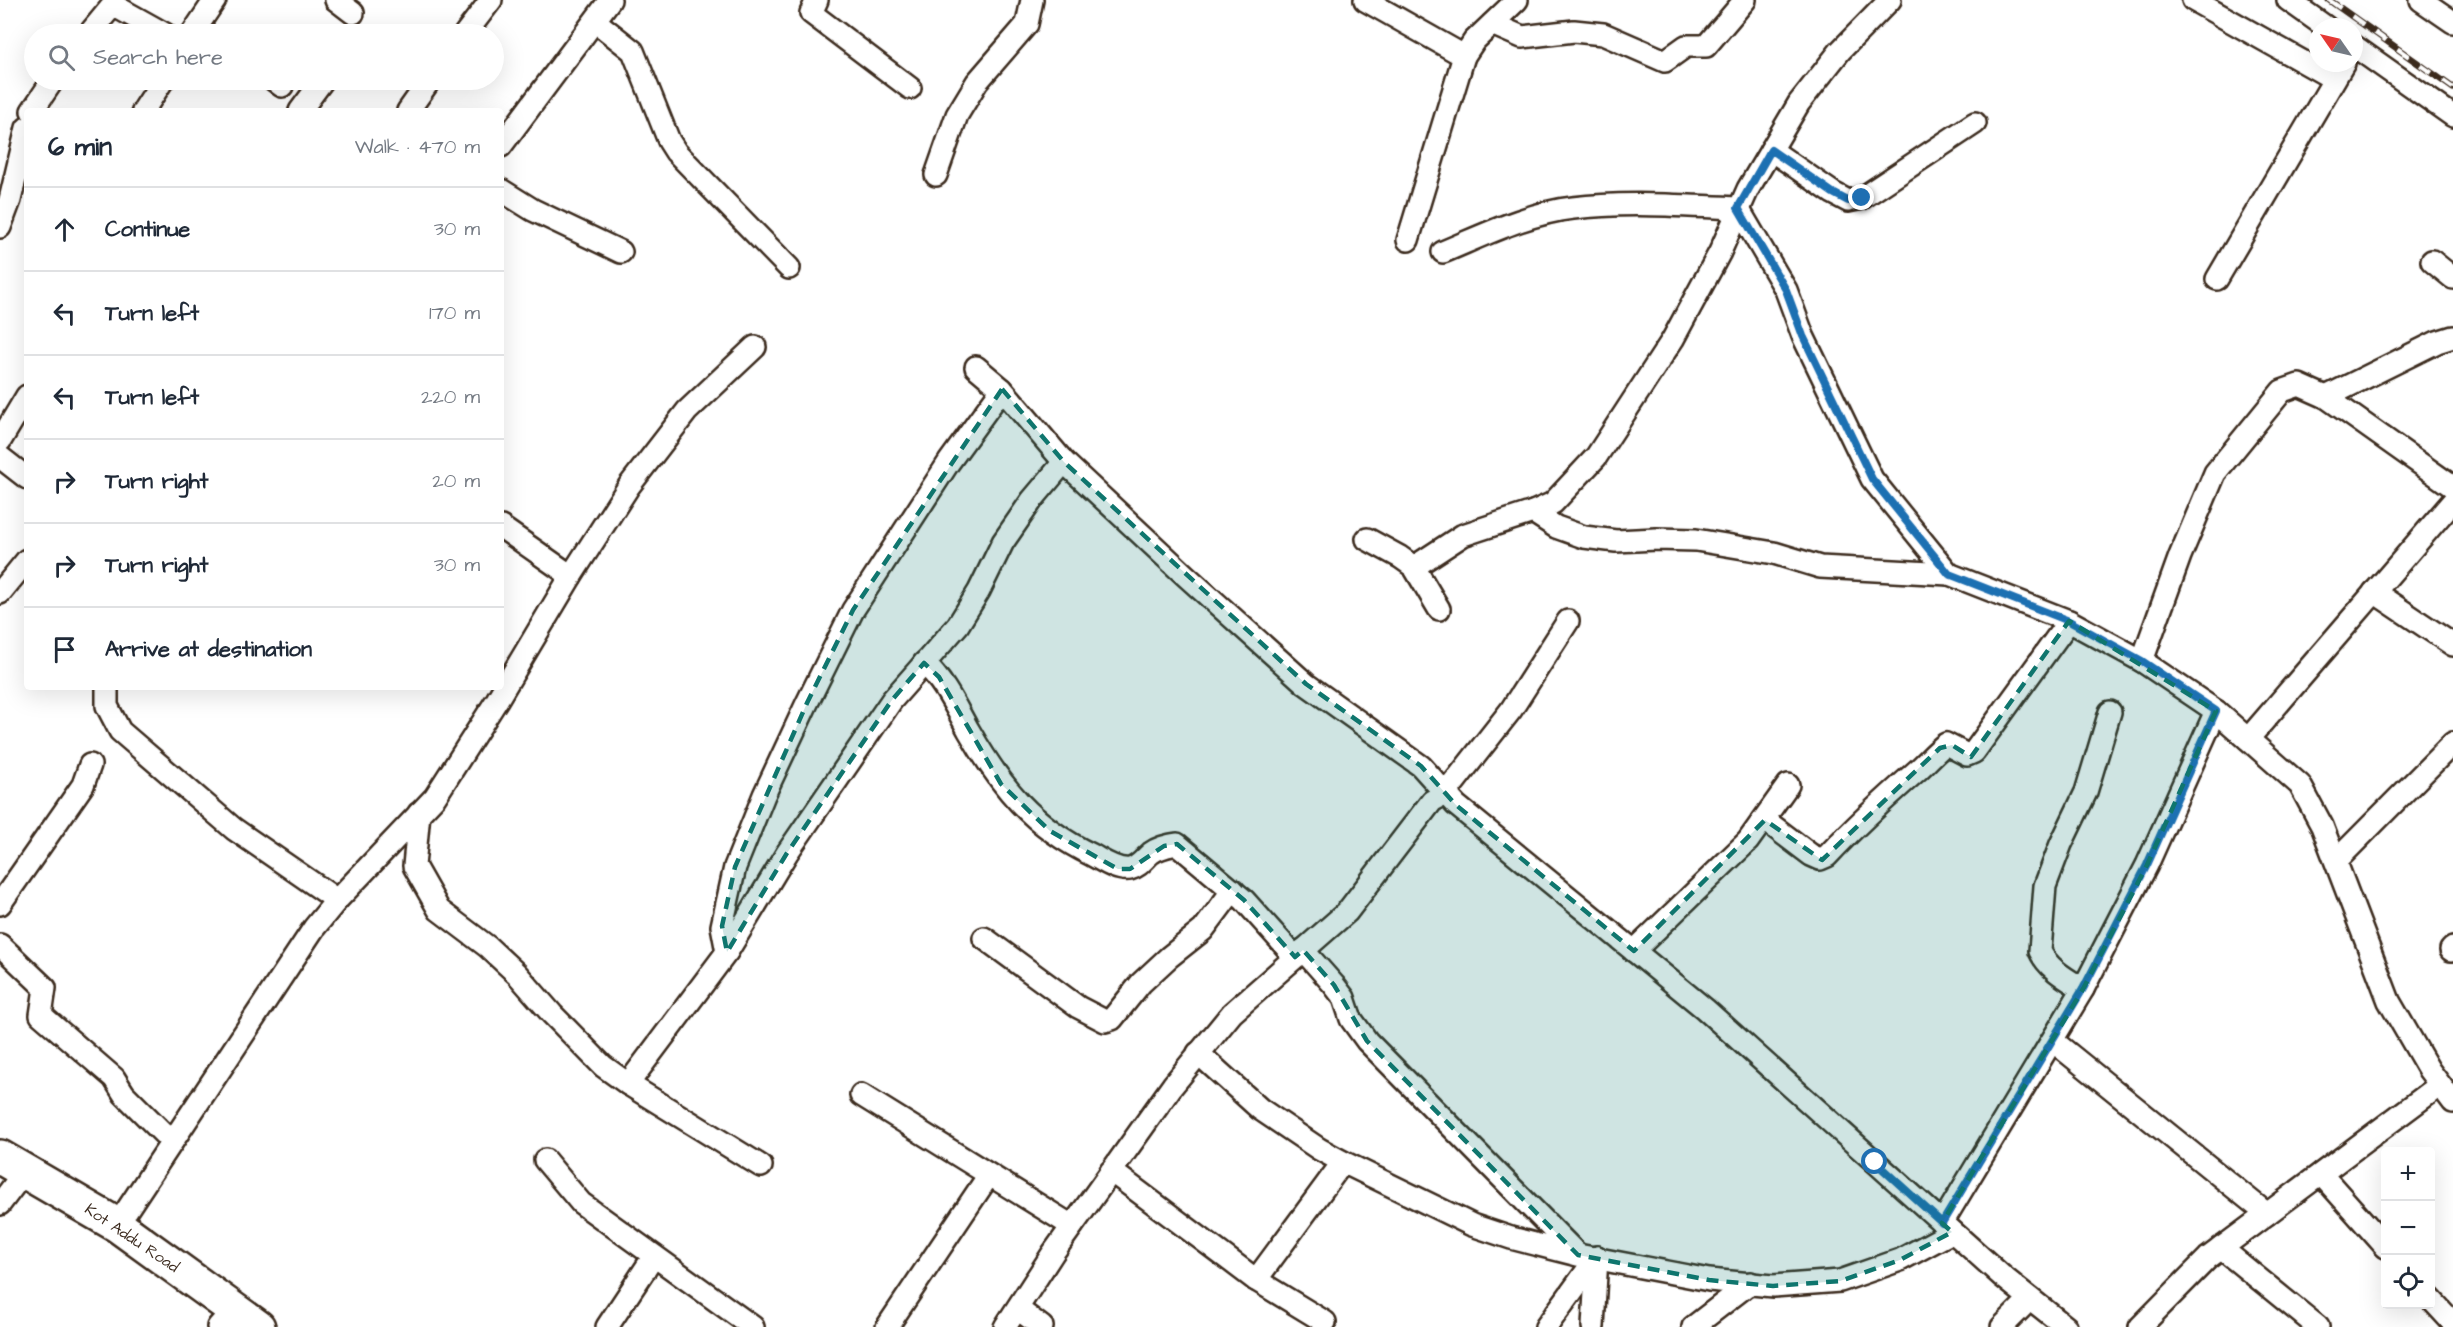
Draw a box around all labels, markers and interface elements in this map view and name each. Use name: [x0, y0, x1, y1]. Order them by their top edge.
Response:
north arrow: [2309, 18, 2363, 72]
search box: [24, 24, 504, 90]
icon: search: [45, 41, 78, 74]
text: Search here: [93, 42, 223, 73]
text: 6 min: [48, 129, 112, 165]
text: Walk · 470 m: [355, 133, 480, 161]
route end: [1848, 184, 1874, 210]
icon: ahead: [48, 213, 81, 246]
text: Continue: [105, 214, 190, 245]
text: 30 m: [434, 215, 480, 243]
icon: left: [48, 297, 81, 330]
text: Turn left: [105, 298, 199, 329]
text: 170 m: [429, 299, 480, 327]
icon: left: [48, 381, 81, 414]
text: Turn left: [105, 382, 199, 413]
text: 220 m: [421, 383, 480, 411]
icon: right: [48, 465, 81, 498]
text: Turn right: [105, 466, 208, 497]
text: 20 m: [432, 467, 480, 495]
icon: right: [48, 549, 81, 582]
text: Turn right: [105, 550, 208, 581]
text: 30 m: [434, 551, 480, 579]
icon: arrive: [48, 633, 81, 666]
text: Arrive at destination: [105, 634, 312, 665]
map controls: [2381, 1147, 2435, 1309]
button: +: [2381, 1147, 2435, 1201]
route start: [1861, 1148, 1887, 1174]
street label: Kot Addu Road: [80, 1198, 184, 1278]
button: −: [2381, 1201, 2435, 1255]
button: locate: [2381, 1255, 2435, 1309]

